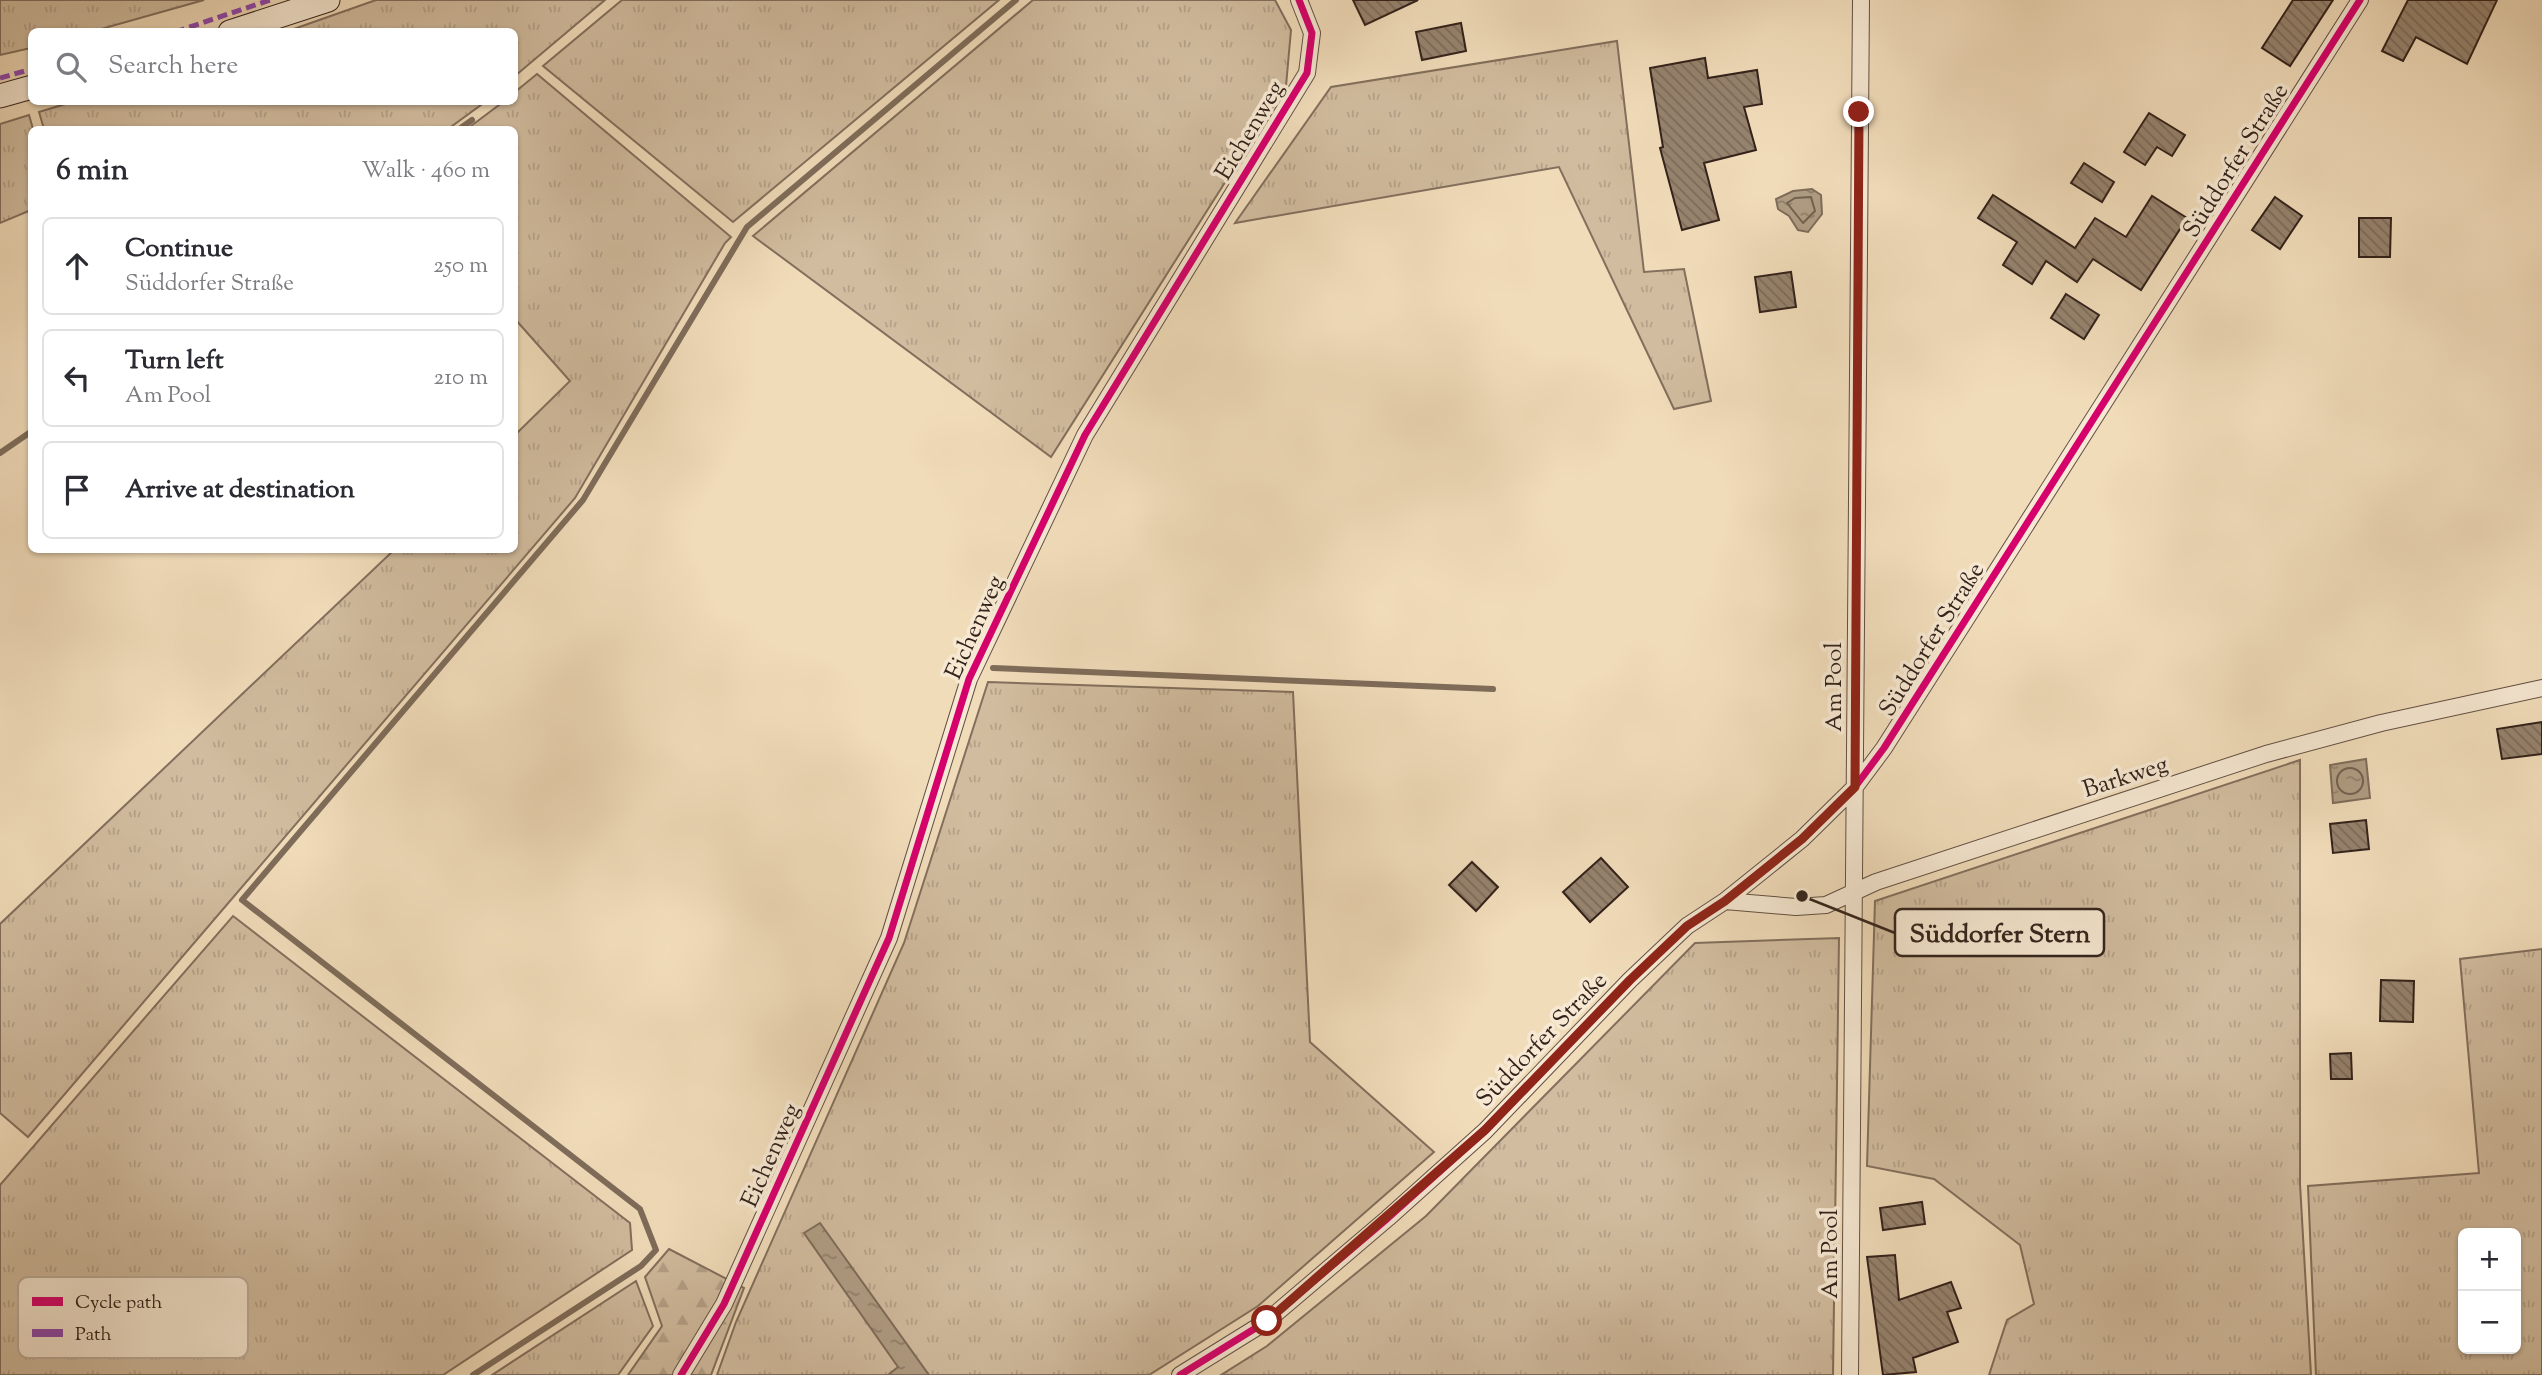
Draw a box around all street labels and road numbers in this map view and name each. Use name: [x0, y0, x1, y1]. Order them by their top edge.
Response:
street label: Eichenweg: [1208, 75, 1294, 187]
street label: Süddorfer Straße: [2176, 77, 2298, 245]
street label: Süddorfer Straße: [1872, 556, 1994, 724]
street label: Eichenweg: [938, 570, 1014, 685]
street label: Am Pool: [1818, 642, 1852, 732]
street label: Barkweg: [2079, 748, 2173, 808]
street label: Süddorfer Straße: [1469, 965, 1616, 1116]
street label: Eichenweg: [734, 1098, 810, 1213]
street label: Am Pool: [1814, 1209, 1848, 1299]

